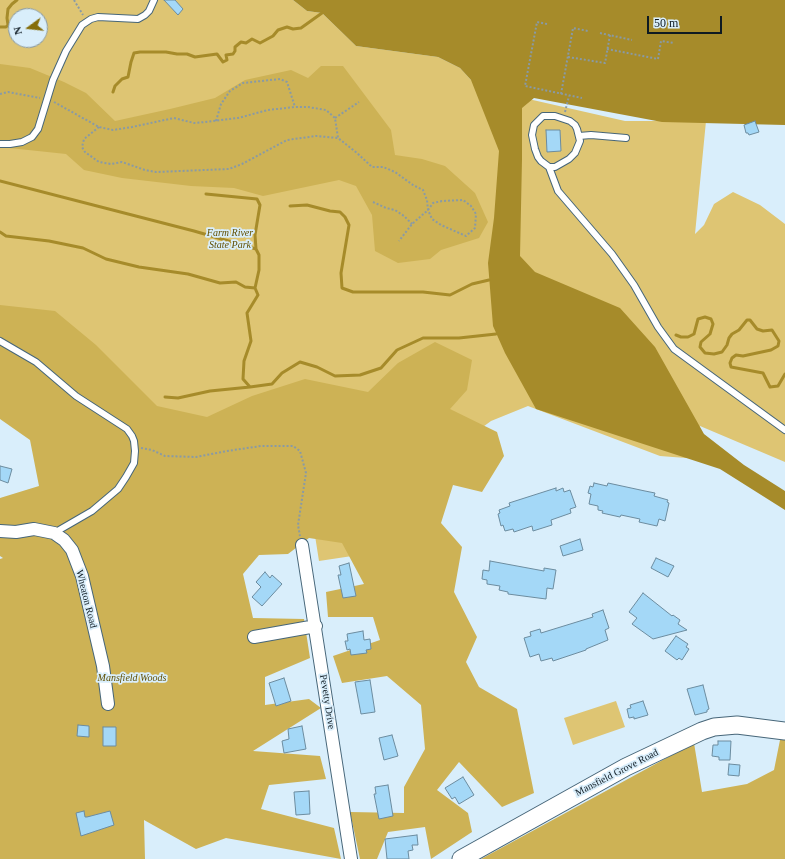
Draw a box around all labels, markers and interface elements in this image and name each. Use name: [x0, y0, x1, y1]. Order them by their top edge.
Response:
north arrow: [8, 8, 48, 48]
scale bar: [649, 8, 724, 34]
text: 50 m: [654, 16, 678, 30]
text: N: [11, 25, 24, 36]
park label: Farm River State Park: [207, 227, 253, 250]
street label: Wheaton Road: [73, 569, 99, 629]
park label: Mansfield Woods: [98, 672, 166, 684]
street label: Pevetty Drive: [317, 674, 337, 730]
street label: Mansfield Grove Road: [573, 747, 661, 799]

